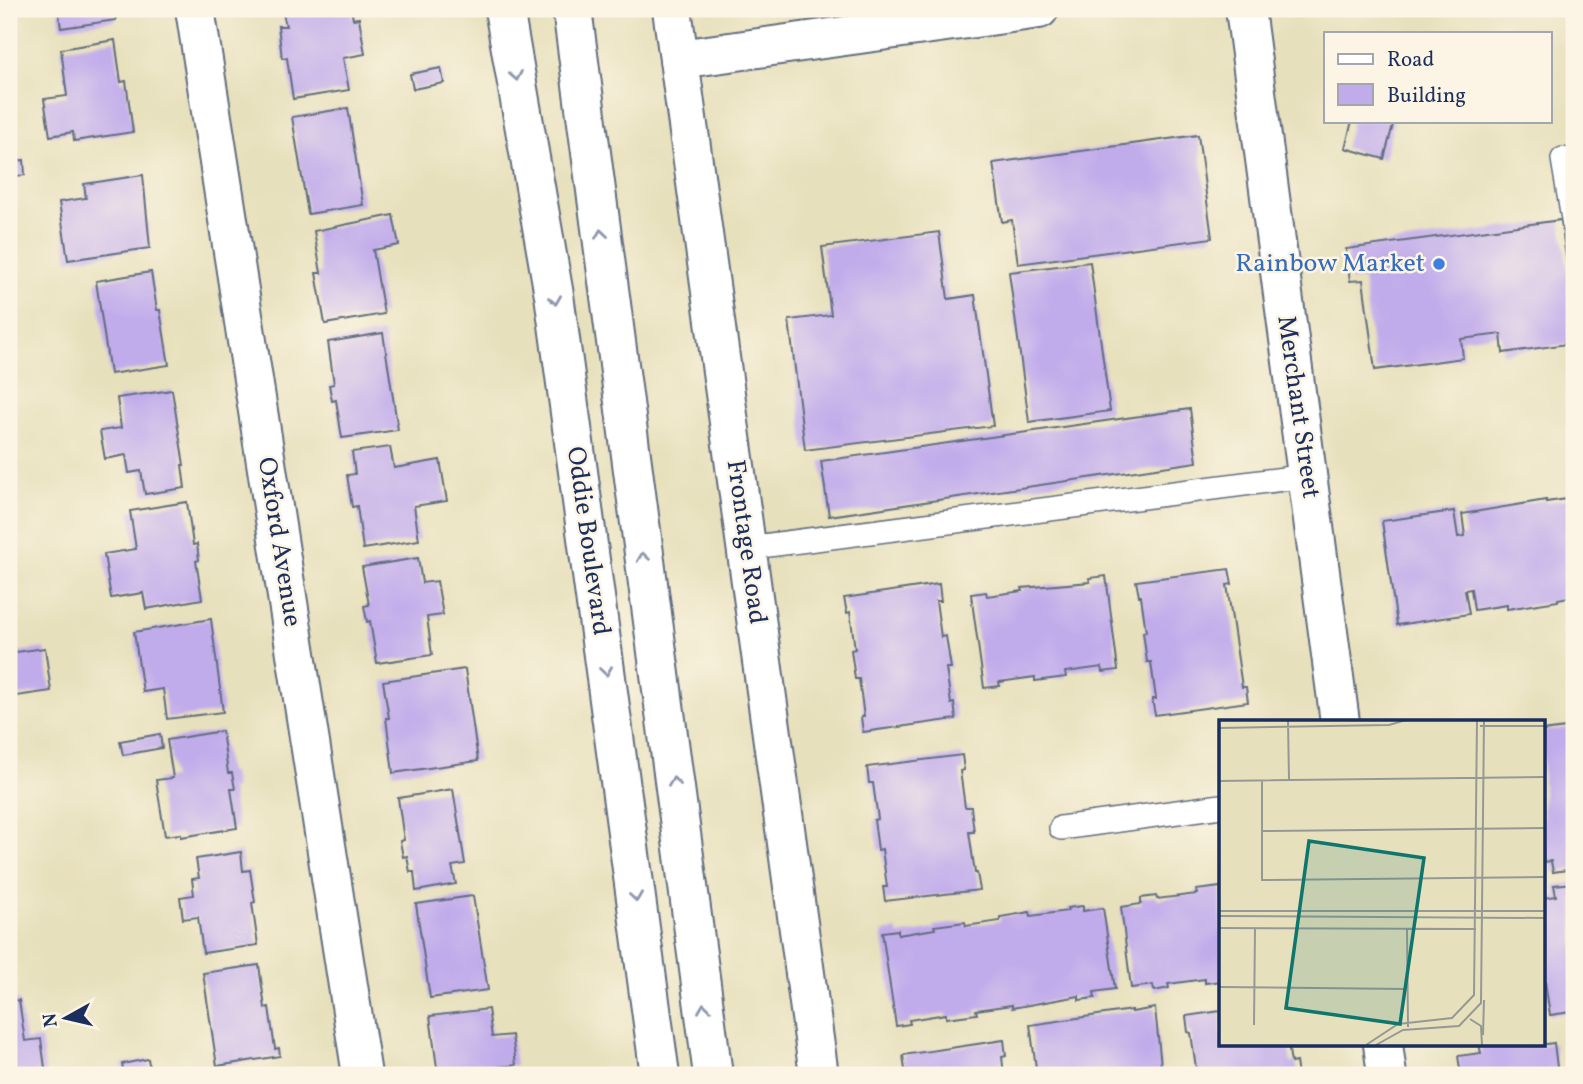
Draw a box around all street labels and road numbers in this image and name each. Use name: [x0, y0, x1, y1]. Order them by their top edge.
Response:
street label: Merchant Street: [1267, 313, 1329, 501]
street label: Oddie Boulevard: [557, 444, 619, 638]
street label: Oxford Avenue: [248, 455, 310, 629]
street label: Frontage Road: [717, 457, 775, 627]

